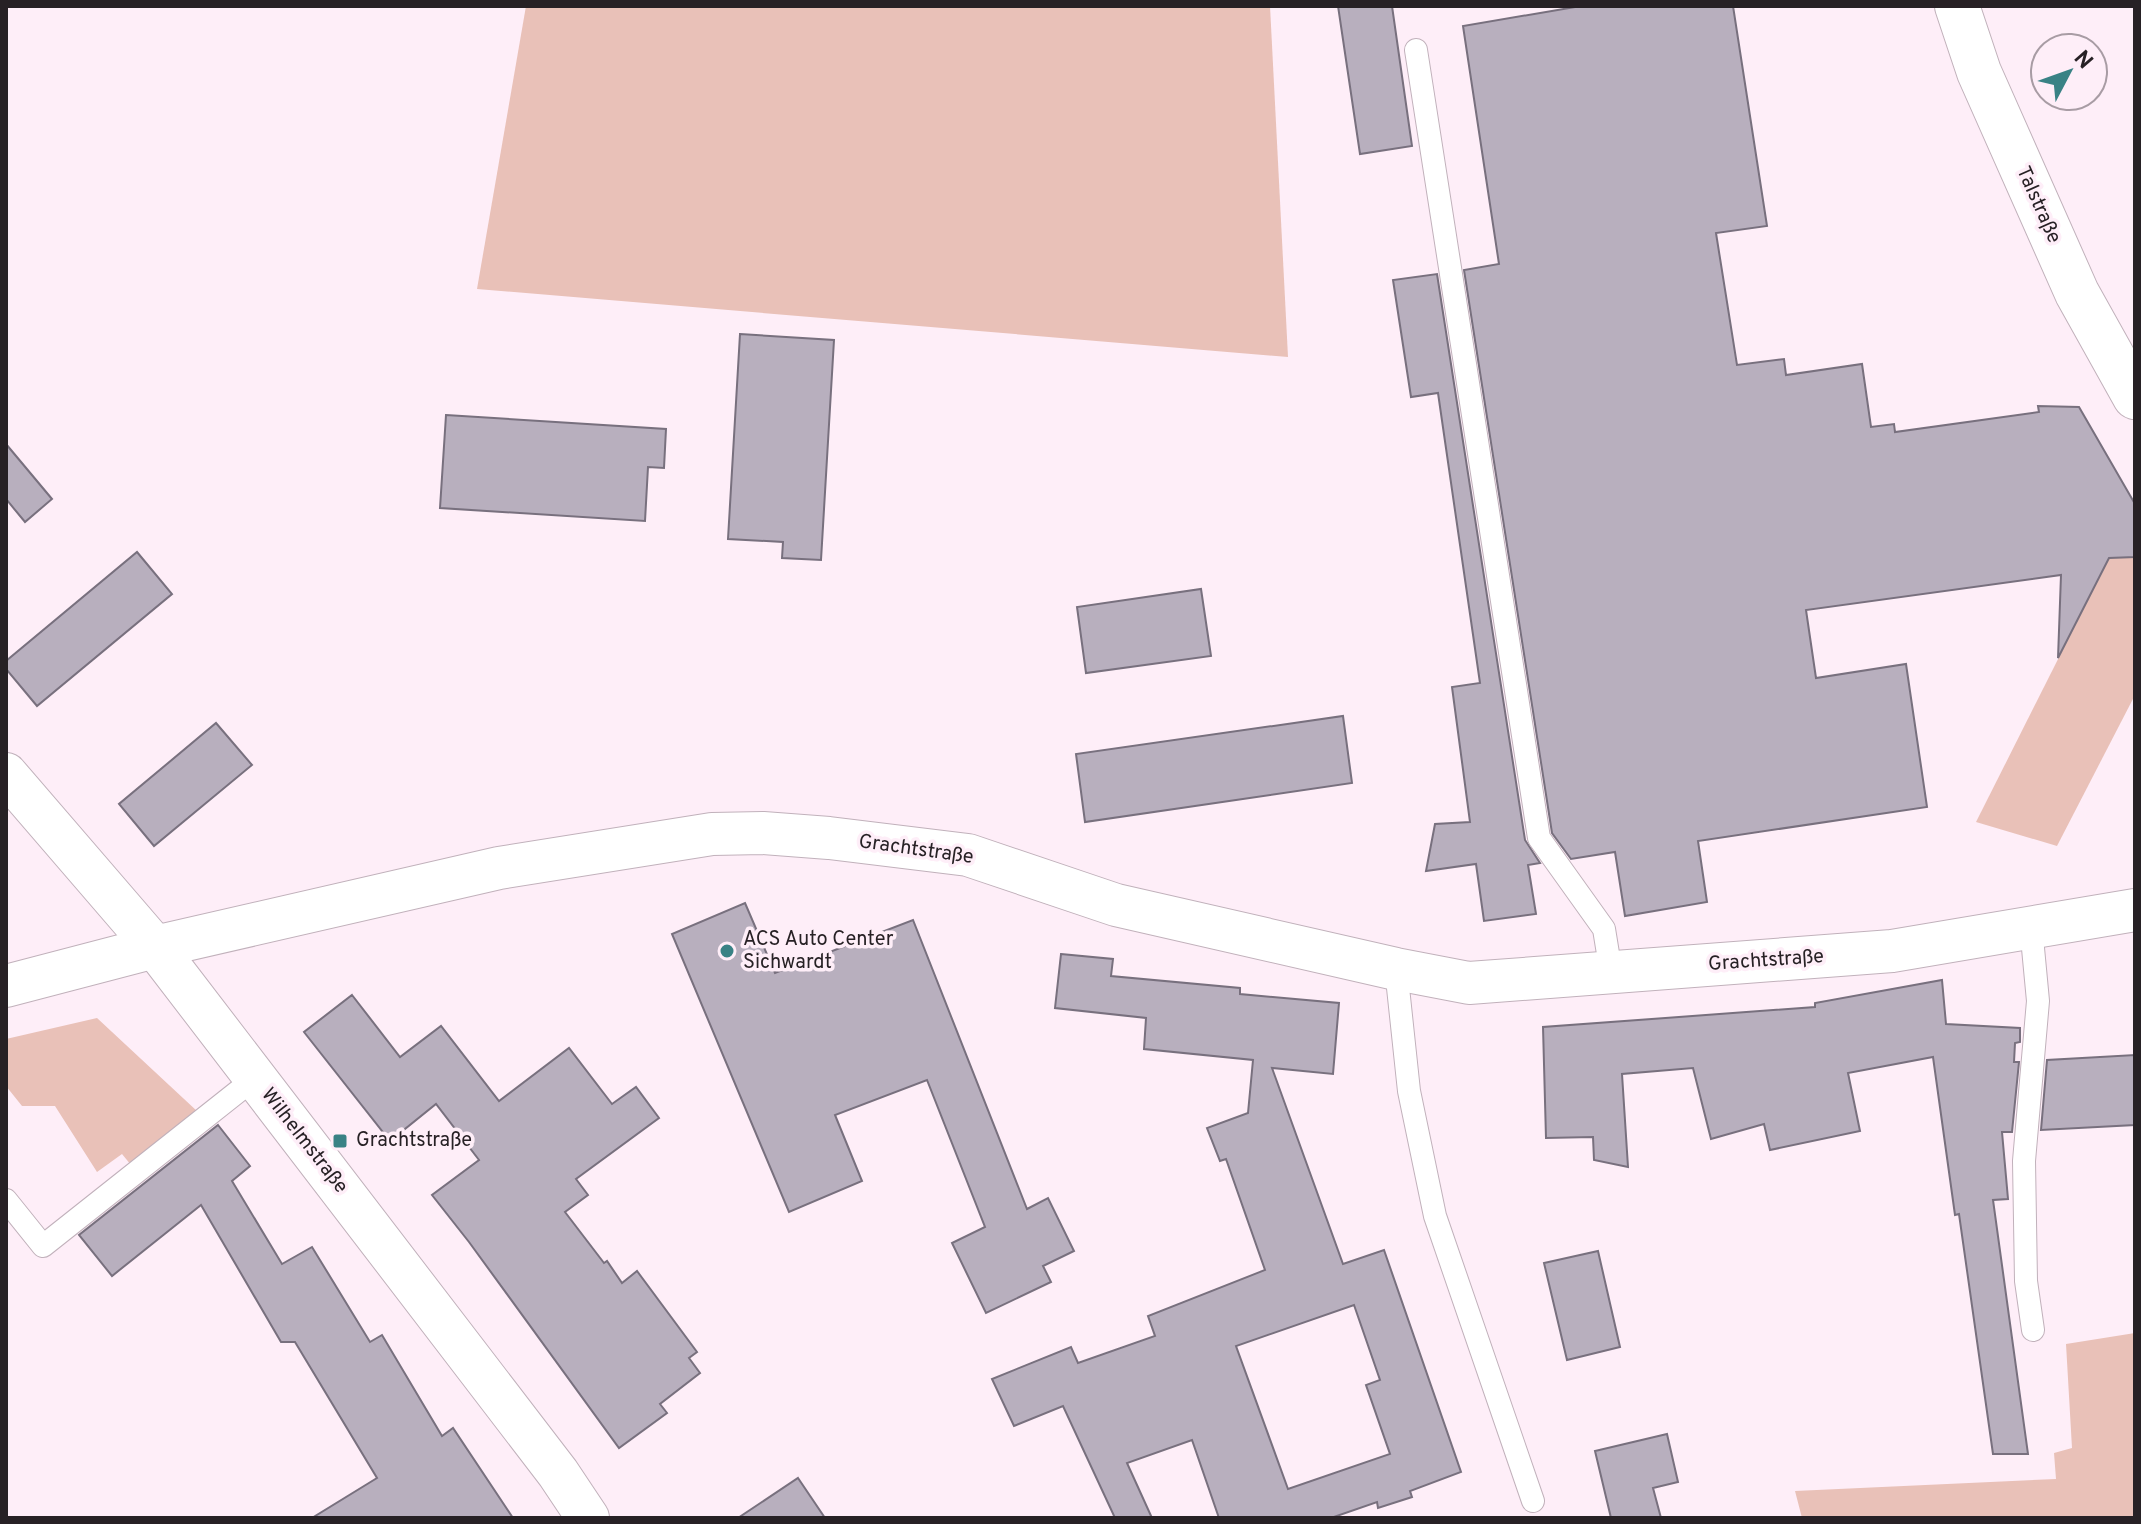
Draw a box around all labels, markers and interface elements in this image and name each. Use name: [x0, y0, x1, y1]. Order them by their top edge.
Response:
north arrow: [2029, 32, 2109, 112]
text: N: [2067, 46, 2098, 75]
street label: Talstraße: [2009, 162, 2067, 248]
street label: Grachtstraße: [857, 829, 975, 871]
place label: ACS Auto Center Sichwardt: [743, 927, 894, 976]
marker: ACS Auto Center Sichwardt: [718, 942, 736, 960]
street label: Grachtstraße: [1707, 944, 1825, 978]
street label: Wilhelmstraße: [255, 1083, 353, 1199]
place label: Grachtstraße: [356, 1128, 472, 1154]
marker: Grachtstraße: [331, 1132, 349, 1150]

